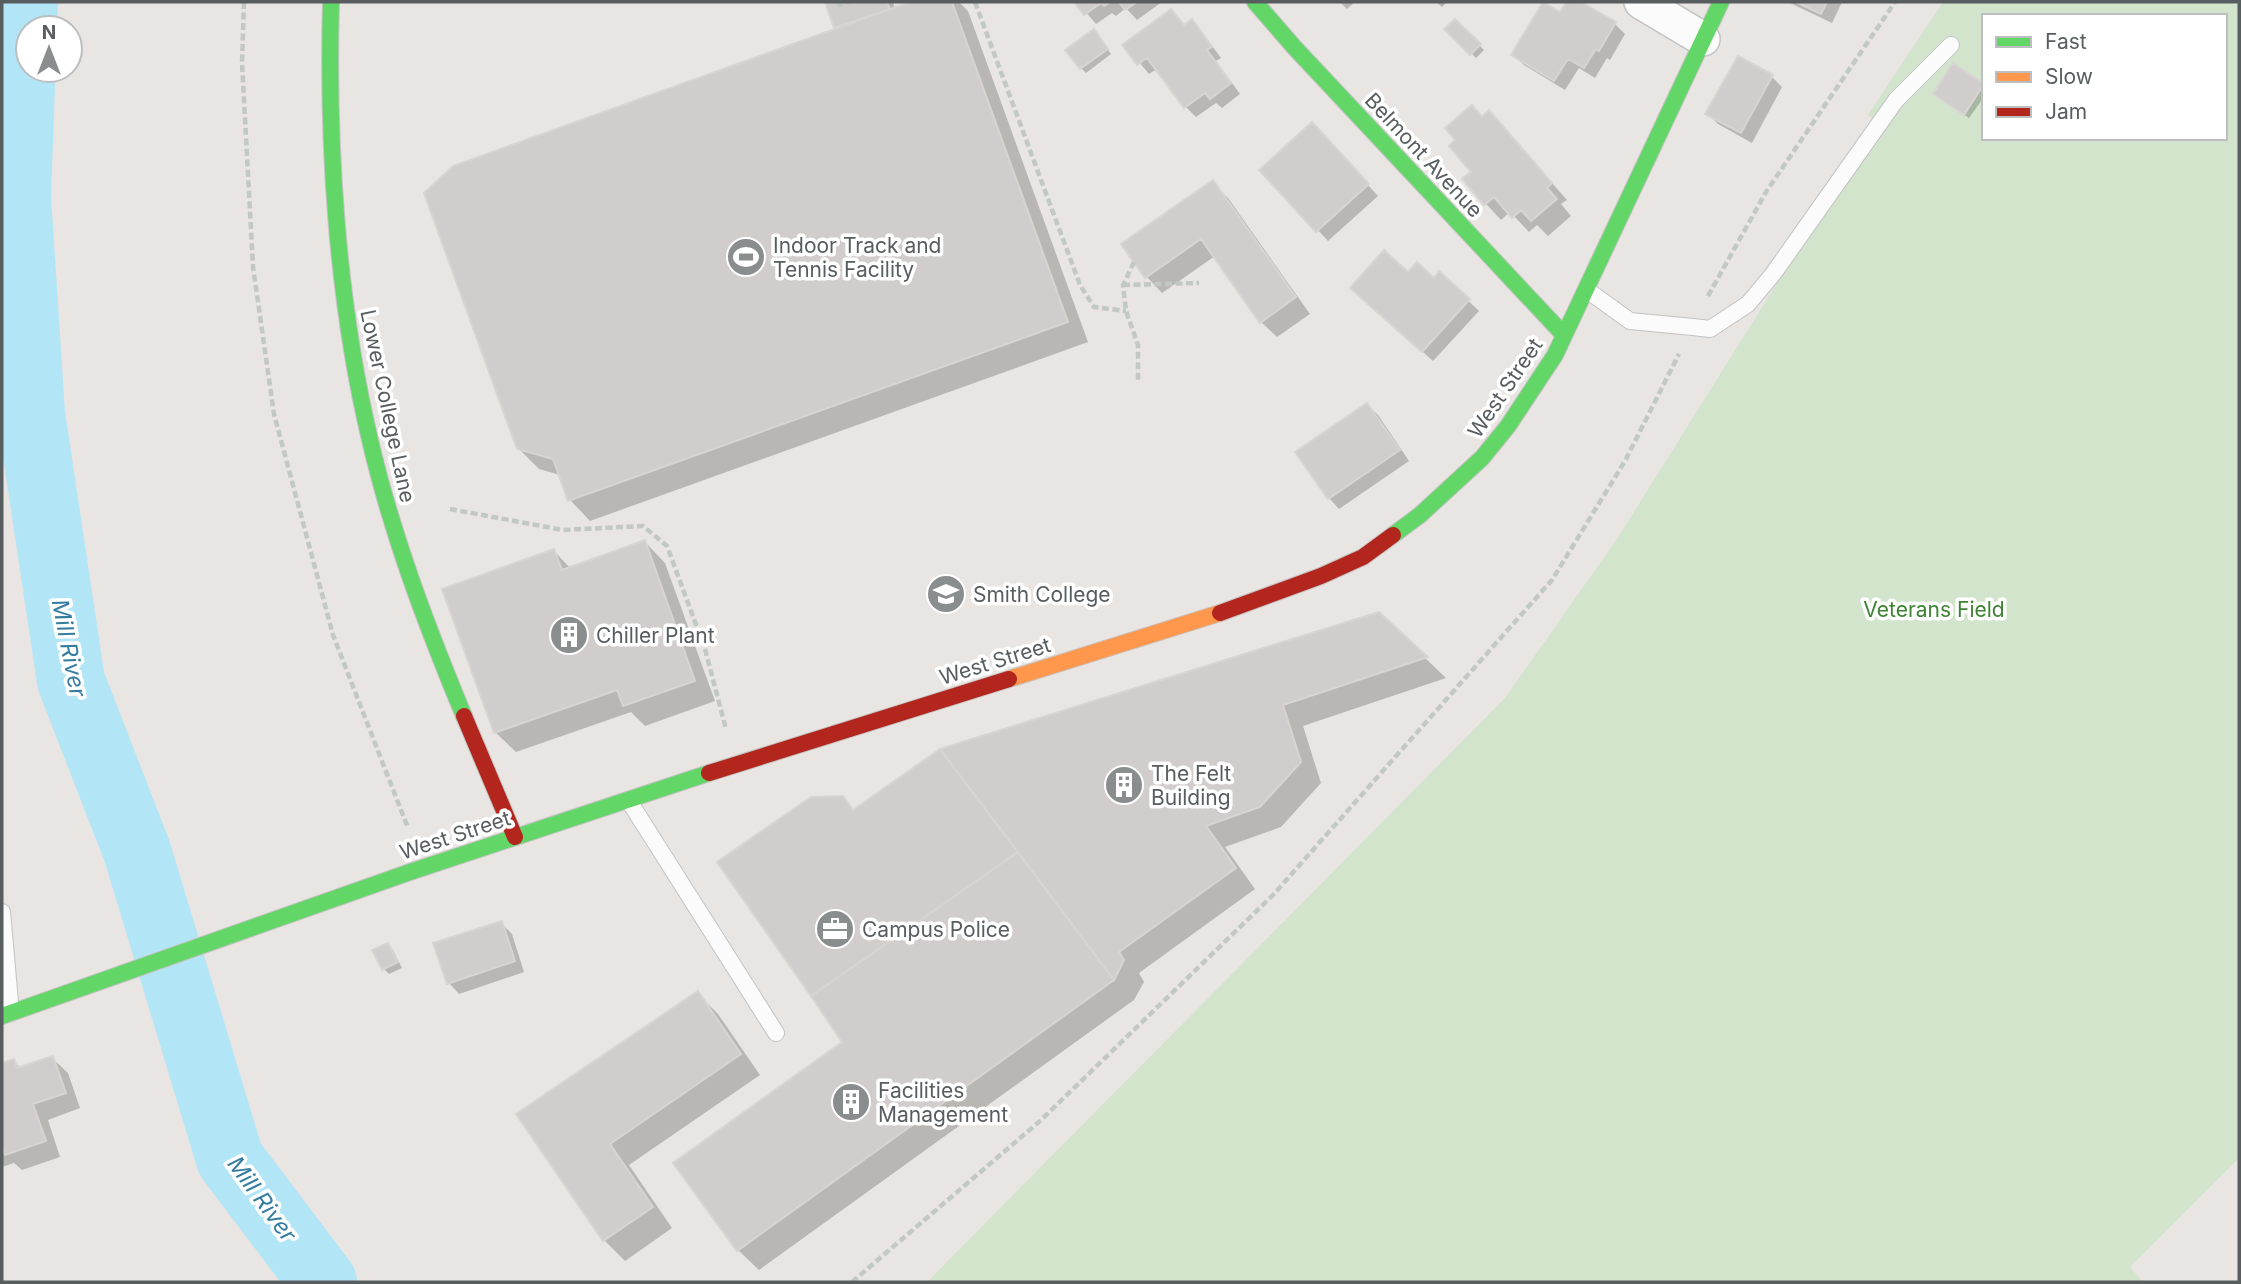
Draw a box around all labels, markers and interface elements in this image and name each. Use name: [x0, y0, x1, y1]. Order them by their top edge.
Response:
north arrow: [14, 14, 84, 84]
legend: [1982, 14, 2227, 140]
text: N: [42, 21, 56, 44]
text: Fast: [2045, 29, 2087, 54]
text: Slow: [2045, 64, 2093, 89]
street label: Belmont Avenue: [1360, 88, 1488, 222]
text: Jam: [2045, 99, 2087, 124]
place label: Indoor Track and Tennis Facility: [773, 233, 941, 282]
sports icon: Indoor Track and Tennis Facility: [725, 236, 767, 278]
street label: Lower College Lane: [355, 307, 421, 505]
street label: West Street: [1462, 333, 1548, 443]
school or university icon: Smith College: [925, 573, 967, 615]
place label: Smith College: [973, 582, 1111, 607]
water label: Mill River: [46, 597, 92, 700]
park label: Veterans Field: [1863, 597, 2005, 622]
building icon: Chiller Plant: [548, 614, 590, 656]
place label: Chiller Plant: [596, 623, 715, 648]
street label: West Street: [936, 632, 1054, 690]
place label: The Felt Building: [1151, 761, 1231, 810]
building icon: The Felt Building: [1103, 764, 1145, 806]
street label: West Street: [396, 805, 514, 865]
office icon: Campus Police: [814, 908, 856, 950]
place label: Campus Police: [862, 917, 1010, 942]
place label: Facilities Management: [878, 1078, 1008, 1127]
building icon: Facilities Management: [830, 1081, 872, 1123]
water label: Mill River: [222, 1151, 303, 1248]

